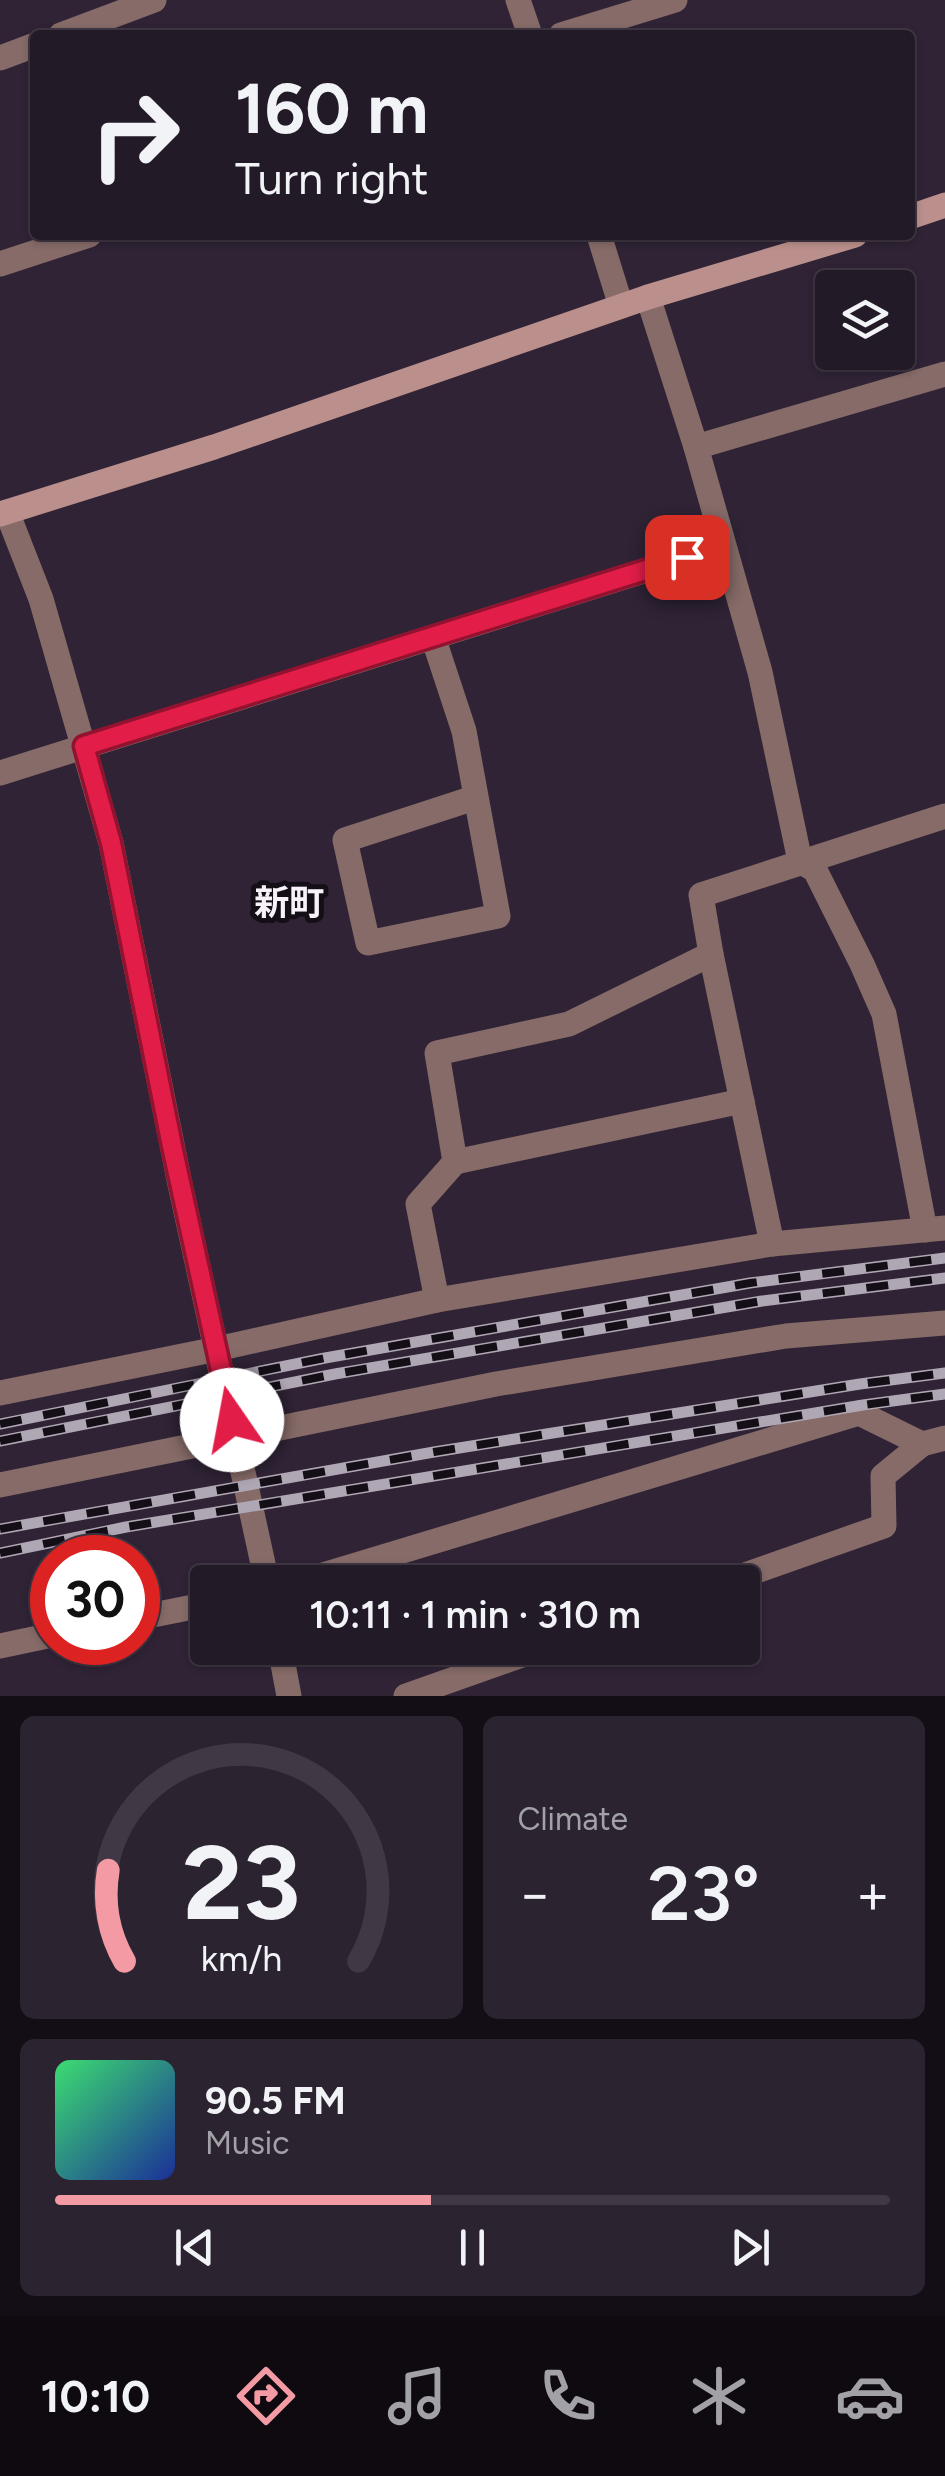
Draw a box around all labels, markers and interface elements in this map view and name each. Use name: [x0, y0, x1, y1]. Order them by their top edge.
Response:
text: 160 m: [235, 66, 428, 151]
icon: right: [70, 70, 200, 200]
text: Turn right: [235, 151, 428, 205]
map controls: [815, 270, 915, 370]
button: layers: [815, 270, 915, 370]
pin: [645, 515, 730, 600]
icon: arrive: [660, 530, 715, 585]
district label: 新町: [254, 882, 324, 924]
position arrow: [180, 1368, 284, 1472]
speed limit sign: 30: [30, 1535, 160, 1665]
text: 10:11 · 1 min · 310 m: [309, 1592, 641, 1638]
text: Climate: [518, 1800, 628, 1838]
text: 23: [182, 1820, 300, 1945]
text: 23°: [648, 1849, 760, 1939]
text: −: [518, 1861, 552, 1927]
text: +: [856, 1861, 890, 1927]
text: km/h: [200, 1937, 282, 1980]
text: 90.5 FM: [205, 2078, 346, 2124]
text: Music: [205, 2124, 290, 2162]
icon: previous: [167, 2220, 222, 2275]
icon: pause: [445, 2220, 500, 2275]
icon: next: [723, 2220, 778, 2275]
icon: directions: [231, 2361, 301, 2431]
icon: music: [382, 2361, 452, 2431]
icon: phone: [533, 2361, 603, 2431]
icon: climate: [684, 2361, 754, 2431]
icon: car: [835, 2361, 905, 2431]
text: 10:10: [40, 2369, 150, 2423]

